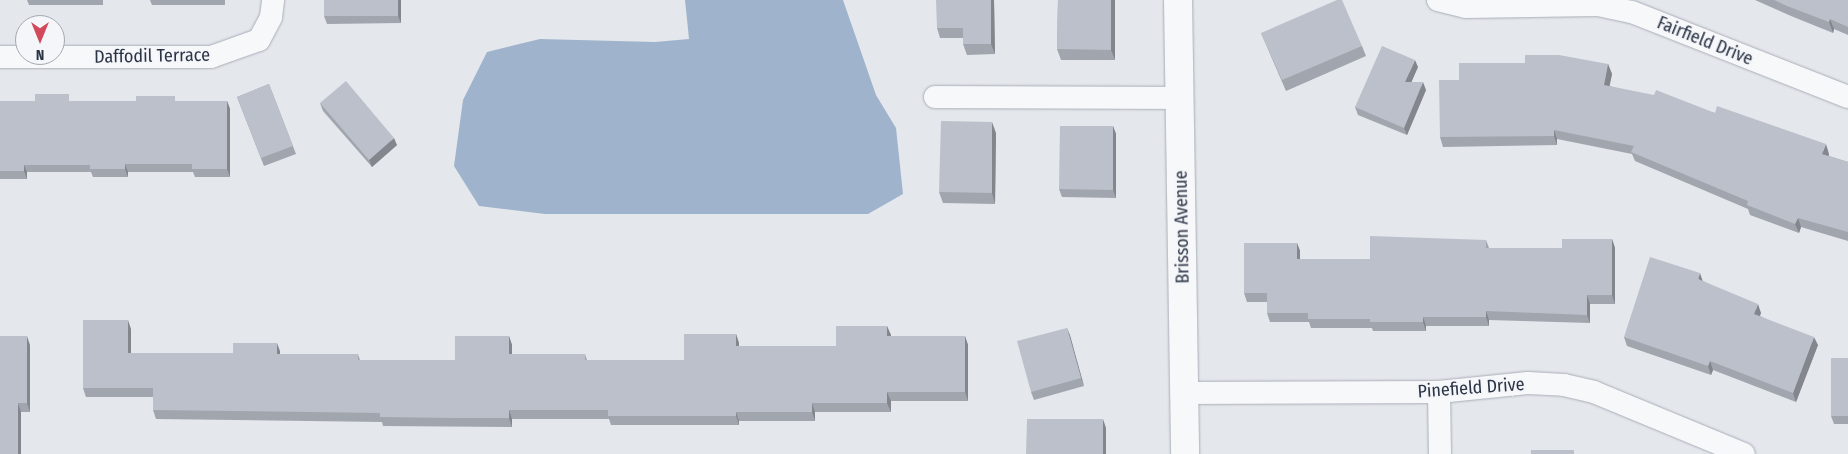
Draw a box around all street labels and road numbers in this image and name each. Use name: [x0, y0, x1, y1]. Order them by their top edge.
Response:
street label: Fairfield Drive: [1654, 12, 1756, 70]
street label: Daffodil Terrace: [94, 44, 210, 68]
street label: Brisson Avenue: [1170, 170, 1194, 284]
street label: Pinefield Drive: [1417, 373, 1525, 403]

